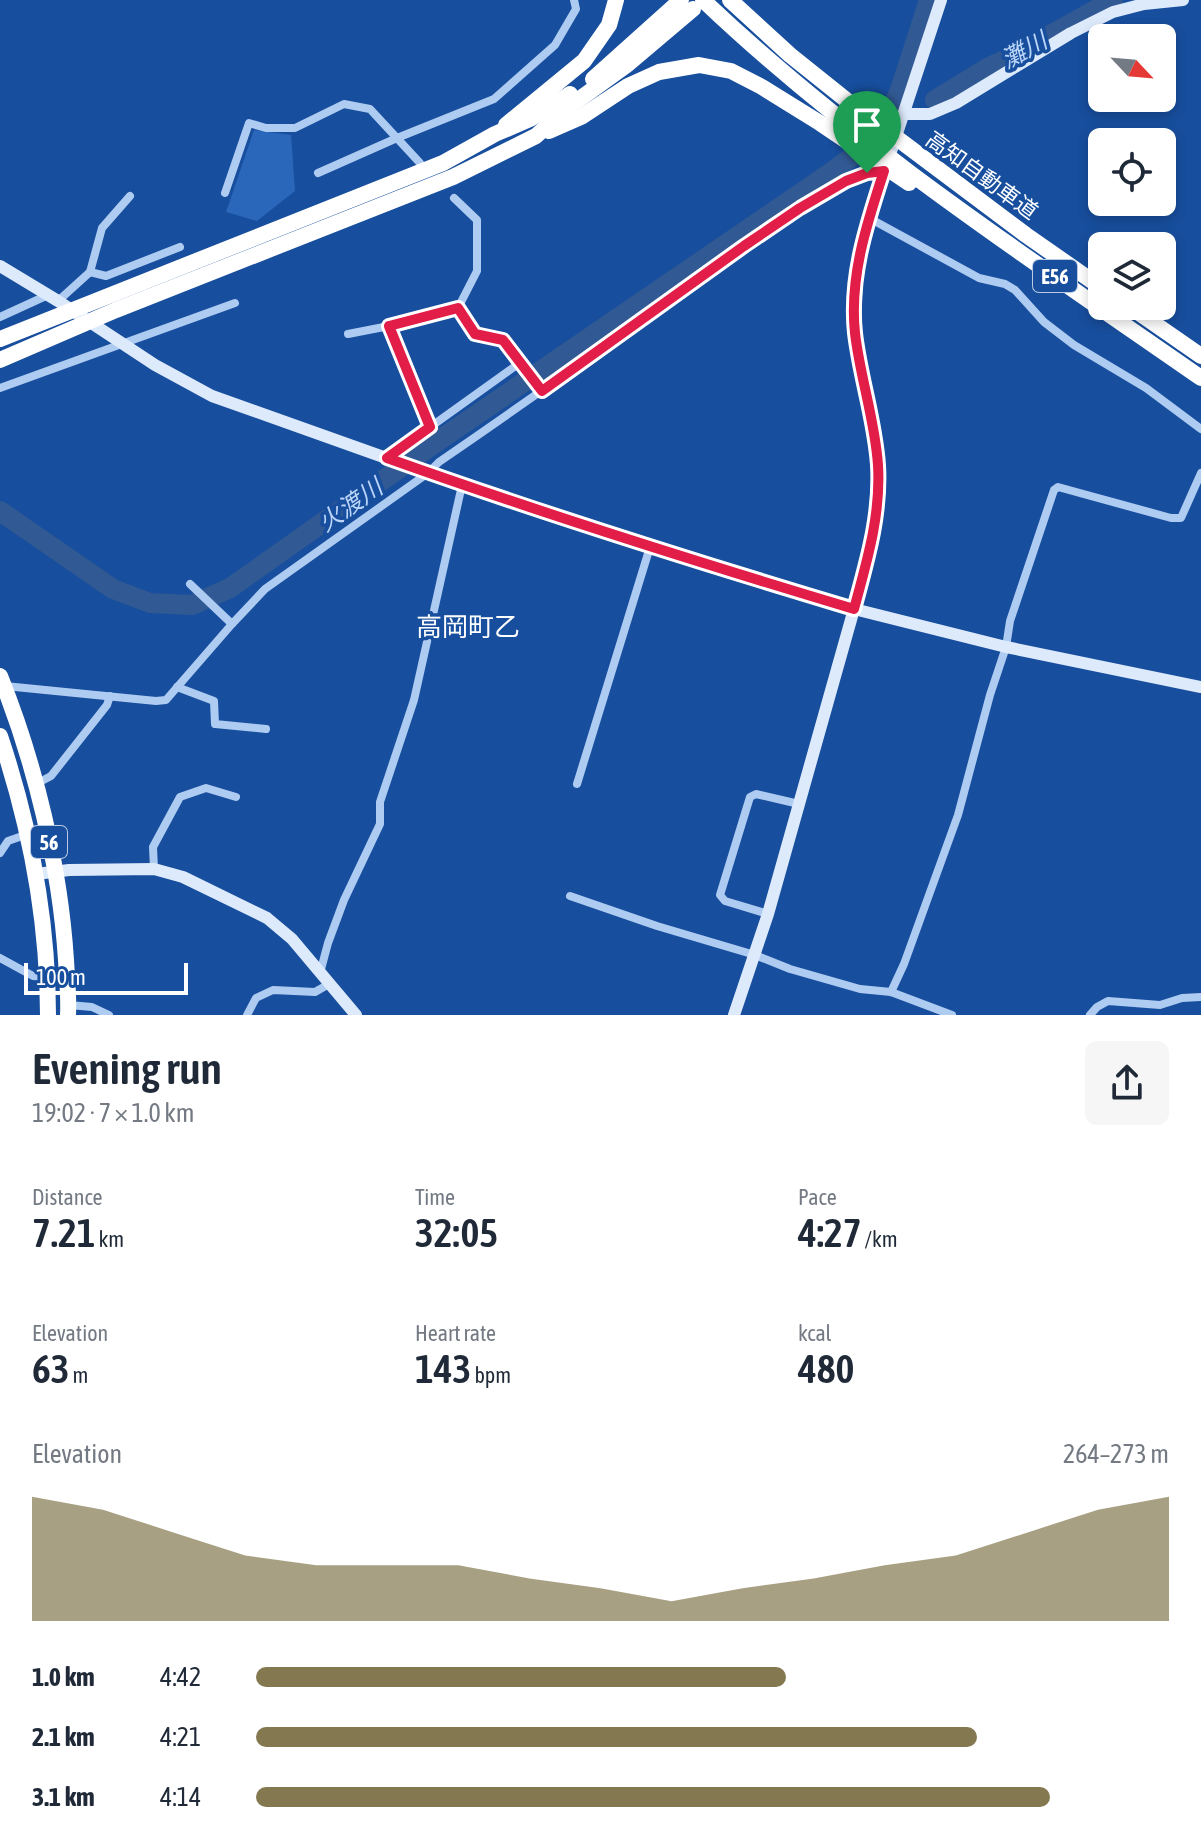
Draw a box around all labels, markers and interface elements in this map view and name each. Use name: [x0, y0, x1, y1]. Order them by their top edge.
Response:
north arrow: [1088, 24, 1176, 112]
map controls: [1088, 24, 1176, 320]
water label: 灘川: [996, 25, 1054, 73]
pin: [833, 91, 901, 173]
icon: arrive: [845, 103, 889, 147]
street label: 高知自動車道: [921, 126, 1043, 224]
button: locate: [1088, 128, 1176, 216]
button: layers: [1088, 232, 1176, 320]
road number: E56: [1033, 260, 1077, 292]
water label: 火渡川: [313, 472, 390, 537]
district label: 高岡町乙: [416, 612, 520, 642]
road number: 56: [31, 826, 67, 858]
scale bar: [24, 959, 188, 995]
text: 100 m: [36, 964, 86, 990]
button: share: [1085, 1041, 1169, 1125]
text: Evening run: [32, 1043, 222, 1093]
text: 19:02 · 7 × 1.0 km: [32, 1098, 194, 1128]
text: Distance: [32, 1184, 103, 1210]
text: Time: [415, 1184, 455, 1210]
text: Pace: [798, 1184, 837, 1210]
text: 7.21: [32, 1210, 96, 1255]
text: 32:05: [415, 1210, 498, 1255]
text: 4:27: [798, 1210, 862, 1255]
text: km: [96, 1226, 124, 1252]
text: /km: [862, 1226, 898, 1252]
text: Elevation: [32, 1320, 108, 1346]
text: Heart rate: [415, 1320, 496, 1346]
text: kcal: [798, 1320, 831, 1346]
text: 63: [32, 1346, 70, 1391]
text: 143: [415, 1346, 471, 1391]
text: 480: [798, 1346, 854, 1391]
text: m: [70, 1362, 88, 1388]
text: bpm: [471, 1362, 511, 1388]
text: Elevation: [32, 1439, 122, 1469]
text: 264–273 m: [1063, 1439, 1169, 1469]
text: 1.0 km: [32, 1662, 95, 1692]
text: 4:42: [160, 1662, 201, 1692]
text: 2.1 km: [32, 1722, 95, 1752]
text: 4:21: [160, 1722, 201, 1752]
text: 3.1 km: [32, 1782, 95, 1812]
text: 4:14: [160, 1782, 201, 1812]

